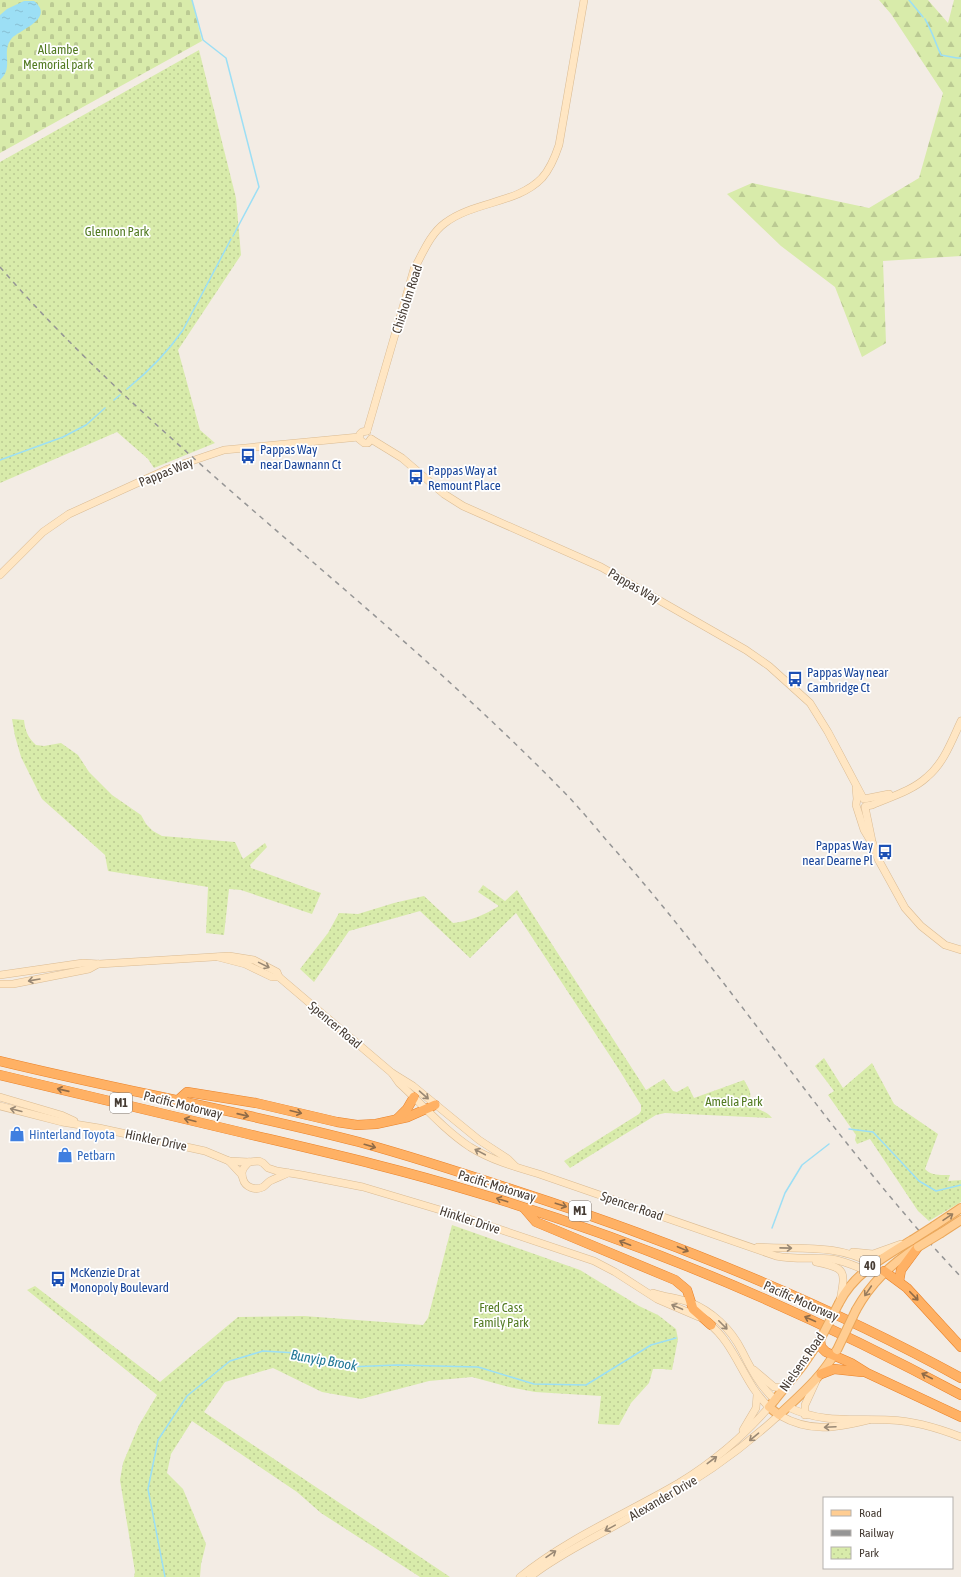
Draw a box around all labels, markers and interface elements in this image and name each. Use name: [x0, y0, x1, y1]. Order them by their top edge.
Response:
park label: Allambe Memorial park: [23, 42, 93, 72]
park label: Glennon Park: [85, 224, 150, 239]
street label: Chisholm Road: [389, 263, 425, 335]
place label: Pappas Way near Dawnann Ct: [260, 442, 342, 472]
bus stop icon: Pappas Way near Dawnann Ct: [239, 447, 257, 465]
street label: Pappas Way: [137, 454, 196, 490]
place label: Pappas Way at Remount Place: [428, 463, 501, 493]
bus stop icon: Pappas Way at Remount Place: [407, 468, 425, 486]
street label: Pappas Way: [605, 565, 663, 607]
place label: Pappas Way near Cambridge Ct: [807, 665, 888, 695]
bus stop icon: Pappas Way near Cambridge Ct: [786, 670, 804, 688]
place label: Pappas Way near Dearne Pl: [802, 838, 874, 868]
bus stop icon: Pappas Way near Dearne Pl: [876, 843, 894, 861]
one-way arrow: [258, 962, 270, 969]
one-way arrow: [28, 976, 41, 984]
street label: Spencer Road: [305, 998, 365, 1052]
one-way arrow: [57, 1086, 70, 1093]
street label: Pacific Motorway: [142, 1088, 225, 1122]
one-way arrow: [418, 1091, 429, 1100]
road number: M1: [110, 1093, 132, 1113]
park label: Amelia Park: [705, 1094, 763, 1109]
one-way arrow: [10, 1106, 23, 1113]
one-way arrow: [289, 1109, 302, 1116]
one-way arrow: [237, 1112, 250, 1120]
one-way arrow: [184, 1116, 197, 1123]
shop icon: Hinterland Toyota: [8, 1125, 26, 1143]
street label: Hinkler Drive: [124, 1126, 188, 1154]
place label: Hinterland Toyota: [29, 1127, 115, 1142]
one-way arrow: [363, 1143, 376, 1150]
shop icon: Petbarn: [56, 1146, 74, 1164]
place label: Petbarn: [77, 1148, 115, 1163]
one-way arrow: [475, 1148, 487, 1155]
street label: Pacific Motorway: [456, 1167, 538, 1205]
street label: Spencer Road: [599, 1188, 665, 1224]
one-way arrow: [496, 1196, 509, 1203]
road number: M1: [569, 1201, 591, 1221]
one-way arrow: [554, 1202, 567, 1209]
street label: Hinkler Drive: [438, 1203, 502, 1237]
one-way arrow: [942, 1213, 953, 1221]
one-way arrow: [620, 1238, 632, 1246]
one-way arrow: [779, 1244, 792, 1252]
one-way arrow: [676, 1246, 688, 1254]
road number: 40: [860, 1256, 880, 1276]
place label: McKenzie Dr at Monopoly Boulevard: [70, 1265, 169, 1295]
bus stop icon: McKenzie Dr at Monopoly Boulevard: [49, 1270, 67, 1288]
street label: Pacific Motorway: [761, 1278, 841, 1324]
one-way arrow: [864, 1285, 872, 1296]
one-way arrow: [909, 1291, 919, 1301]
park label: Fred Cass Family Park: [473, 1300, 529, 1330]
one-way arrow: [672, 1303, 684, 1311]
one-way arrow: [804, 1315, 816, 1322]
one-way arrow: [718, 1320, 728, 1330]
street label: Nielsens Road: [776, 1330, 828, 1394]
water label: Bunyip Brook: [289, 1346, 359, 1374]
one-way arrow: [921, 1372, 933, 1380]
one-way arrow: [824, 1424, 837, 1431]
one-way arrow: [749, 1432, 759, 1442]
one-way arrow: [706, 1456, 717, 1464]
street label: Alexander Drive: [626, 1472, 700, 1523]
legend: [823, 1497, 953, 1569]
text: Road: [859, 1506, 882, 1520]
one-way arrow: [604, 1525, 616, 1533]
text: Railway: [859, 1526, 894, 1540]
text: Park: [859, 1546, 880, 1560]
one-way arrow: [546, 1550, 557, 1558]

